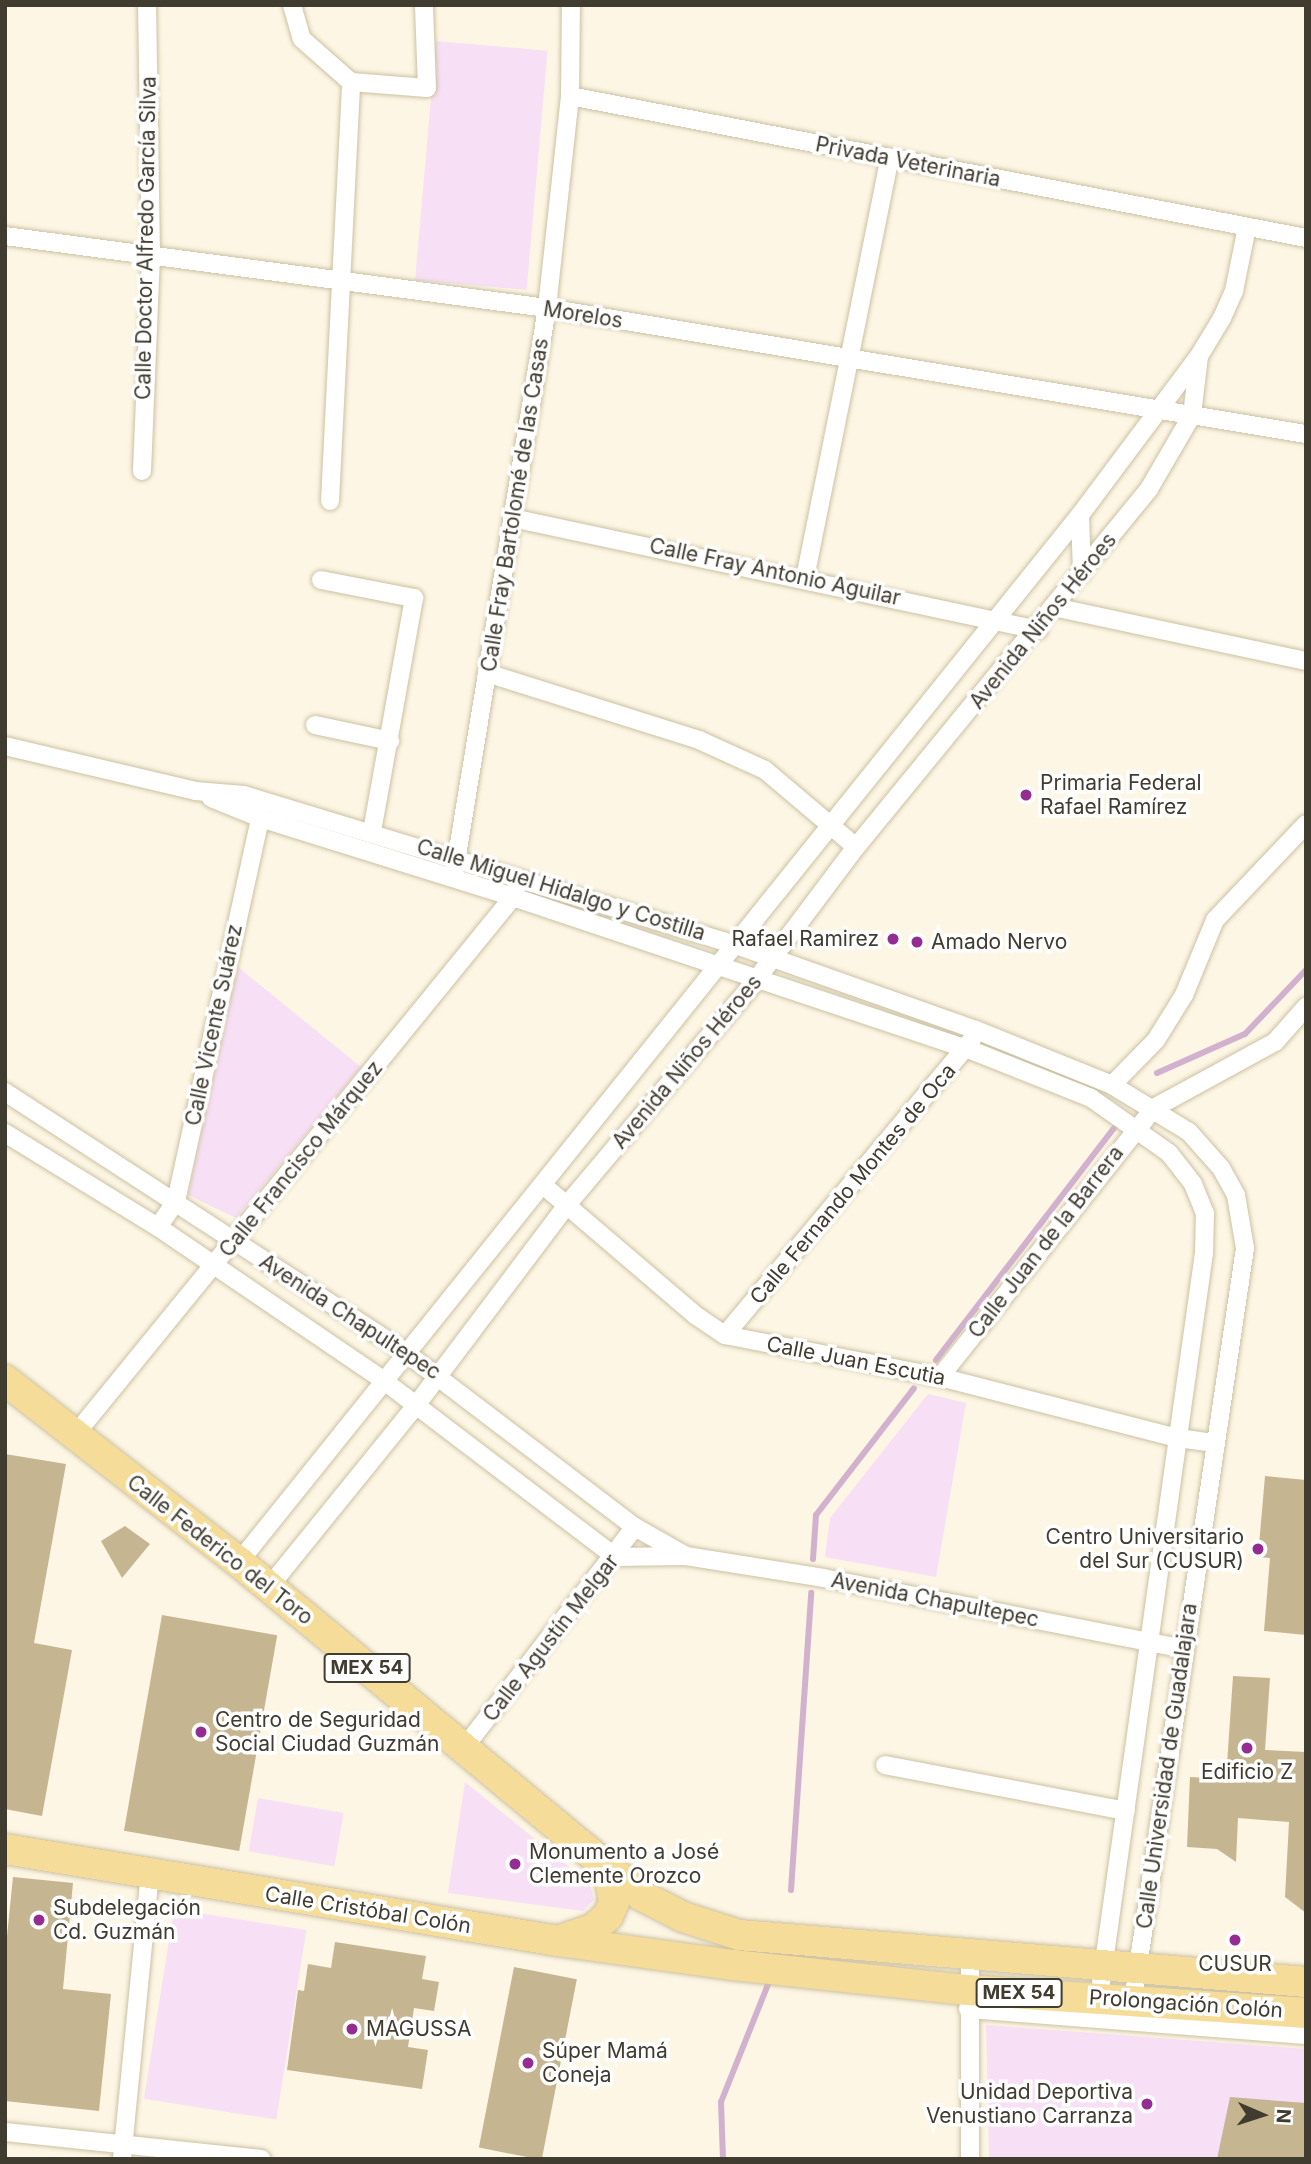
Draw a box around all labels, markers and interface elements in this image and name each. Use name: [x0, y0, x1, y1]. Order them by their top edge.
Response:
street label: Calle Doctor Alfredo García Silva: [131, 76, 161, 400]
street label: Privada Veterinaria: [813, 132, 1003, 192]
street label: Morelos: [541, 296, 625, 334]
street label: Calle Fray Bartolomé de las Casas: [476, 336, 554, 674]
street label: Avenida Niños Héroes: [964, 528, 1122, 714]
street label: Calle Fray Antonio Aguilar: [647, 533, 903, 611]
place label: Primaria Federal Rafael Ramírez: [1040, 770, 1202, 820]
marker: Primaria Federal Rafael Ramírez: [1018, 787, 1034, 803]
street label: Calle Miguel Hidalgo y Costilla: [414, 834, 708, 946]
street label: Calle Vicente Suárez: [180, 922, 248, 1128]
place label: Rafael Ramirez: [732, 926, 879, 952]
place label: Amado Nervo: [931, 929, 1067, 955]
marker: Rafael Ramirez: [885, 931, 901, 947]
marker: Amado Nervo: [909, 934, 925, 950]
street label: Avenida Niños Héroes: [607, 970, 767, 1154]
street label: Calle Francisco Márquez: [214, 1056, 388, 1262]
street label: Calle Fernando Montes de Oca: [745, 1059, 961, 1309]
street label: Calle Juan de la Barrera: [963, 1141, 1129, 1343]
street label: Avenida Chapultepec: [255, 1249, 445, 1385]
street label: Calle Juan Escutia: [764, 1331, 948, 1391]
street label: Calle Federico del Toro: [122, 1470, 318, 1630]
place label: Centro Universitario del Sur (CUSUR): [1046, 1524, 1244, 1574]
marker: Centro Universitario del Sur (CUSUR): [1250, 1541, 1266, 1557]
street label: Calle Agustín Melgar: [478, 1549, 624, 1727]
street label: Avenida Chapultepec: [829, 1568, 1041, 1632]
street label: Calle Universidad de Guadalajara: [1132, 1602, 1202, 1930]
road number: MEX 54: [323, 1652, 411, 1684]
place label: Centro de Seguridad Social Ciudad Guzmán: [215, 1707, 439, 1757]
marker: Centro de Seguridad Social Ciudad Guzmán: [193, 1724, 209, 1740]
marker: Edificio Z: [1239, 1740, 1255, 1756]
place label: Edificio Z: [1201, 1759, 1293, 1785]
place label: Monumento a José Clemente Orozco: [529, 1839, 719, 1889]
marker: Monumento a José Clemente Orozco: [507, 1856, 523, 1872]
street label: Calle Cristóbal Colón: [263, 1881, 473, 1939]
place label: Subdelegación Cd. Guzmán: [53, 1895, 201, 1945]
marker: Subdelegación Cd. Guzmán: [31, 1912, 47, 1928]
marker: CUSUR: [1227, 1932, 1243, 1948]
place label: CUSUR: [1198, 1951, 1272, 1977]
road number: MEX 54: [975, 1978, 1063, 2008]
street label: Prolongación Colón: [1088, 1985, 1284, 2023]
place label: MAGUSSA: [366, 2016, 471, 2042]
marker: MAGUSSA: [344, 2021, 360, 2037]
place label: Súper Mamá Coneja: [542, 2038, 668, 2088]
marker: Súper Mamá Coneja: [520, 2055, 536, 2071]
place label: Unidad Deportiva Venustiano Carranza: [926, 2079, 1133, 2129]
north arrow: [1227, 2080, 1297, 2150]
marker: Unidad Deportiva Venustiano Carranza: [1139, 2096, 1155, 2112]
text: N: [1272, 2108, 1295, 2124]

